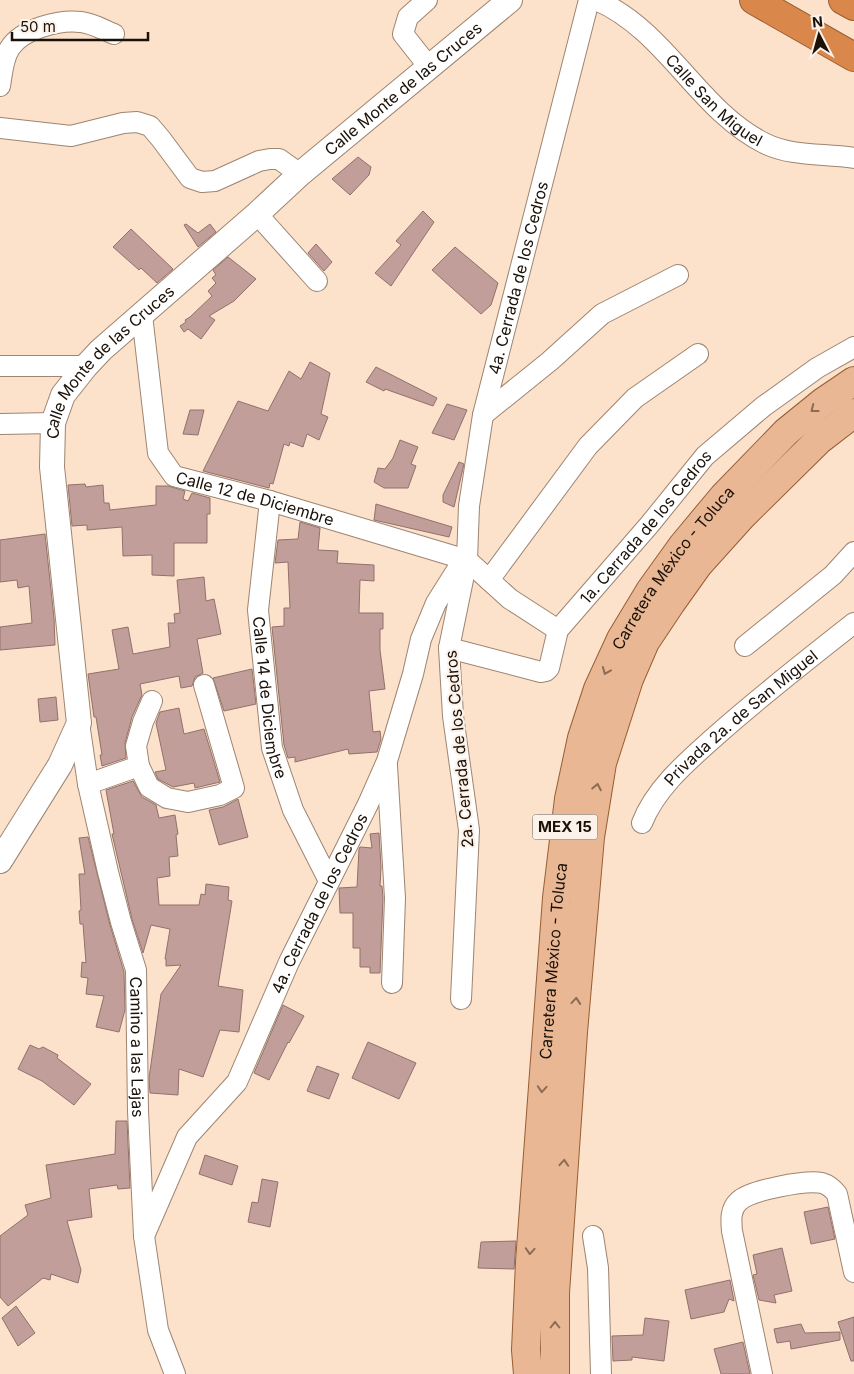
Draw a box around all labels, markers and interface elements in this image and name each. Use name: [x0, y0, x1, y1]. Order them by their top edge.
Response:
scale bar: [12, 10, 149, 42]
north arrow: [794, 10, 844, 60]
text: N: [811, 13, 824, 31]
text: 50 m: [20, 17, 56, 36]
street label: Calle Monte de las Cruces: [320, 18, 486, 159]
street label: Calle San Miguel: [661, 50, 766, 150]
street label: 4a. Cerrada de los Cedros: [484, 179, 552, 376]
street label: Calle Monte de las Cruces: [42, 281, 178, 439]
one-way arrow: [811, 403, 820, 411]
street label: 1a. Cerrada de los Cedros: [575, 445, 715, 608]
street label: Calle 12 de Diciembre: [174, 467, 337, 530]
street label: Carretera México - Toluca: [608, 482, 738, 653]
street label: Calle 14 de Diciembre: [249, 615, 292, 781]
street label: Privada 2a. de San Miguel: [660, 646, 822, 790]
street label: 2a. Cerrada de los Cedros: [440, 649, 478, 849]
one-way arrow: [601, 666, 612, 675]
one-way arrow: [592, 783, 602, 792]
street label: 4a. Cerrada de los Cedros: [267, 810, 372, 997]
road number: MEX 15: [532, 814, 598, 840]
street label: Carretera México - Toluca: [535, 862, 571, 1060]
street label: Camino a las Lajas: [126, 977, 148, 1118]
one-way arrow: [570, 997, 581, 1005]
one-way arrow: [536, 1085, 547, 1093]
one-way arrow: [558, 1159, 569, 1167]
one-way arrow: [525, 1247, 536, 1255]
one-way arrow: [550, 1321, 560, 1329]

